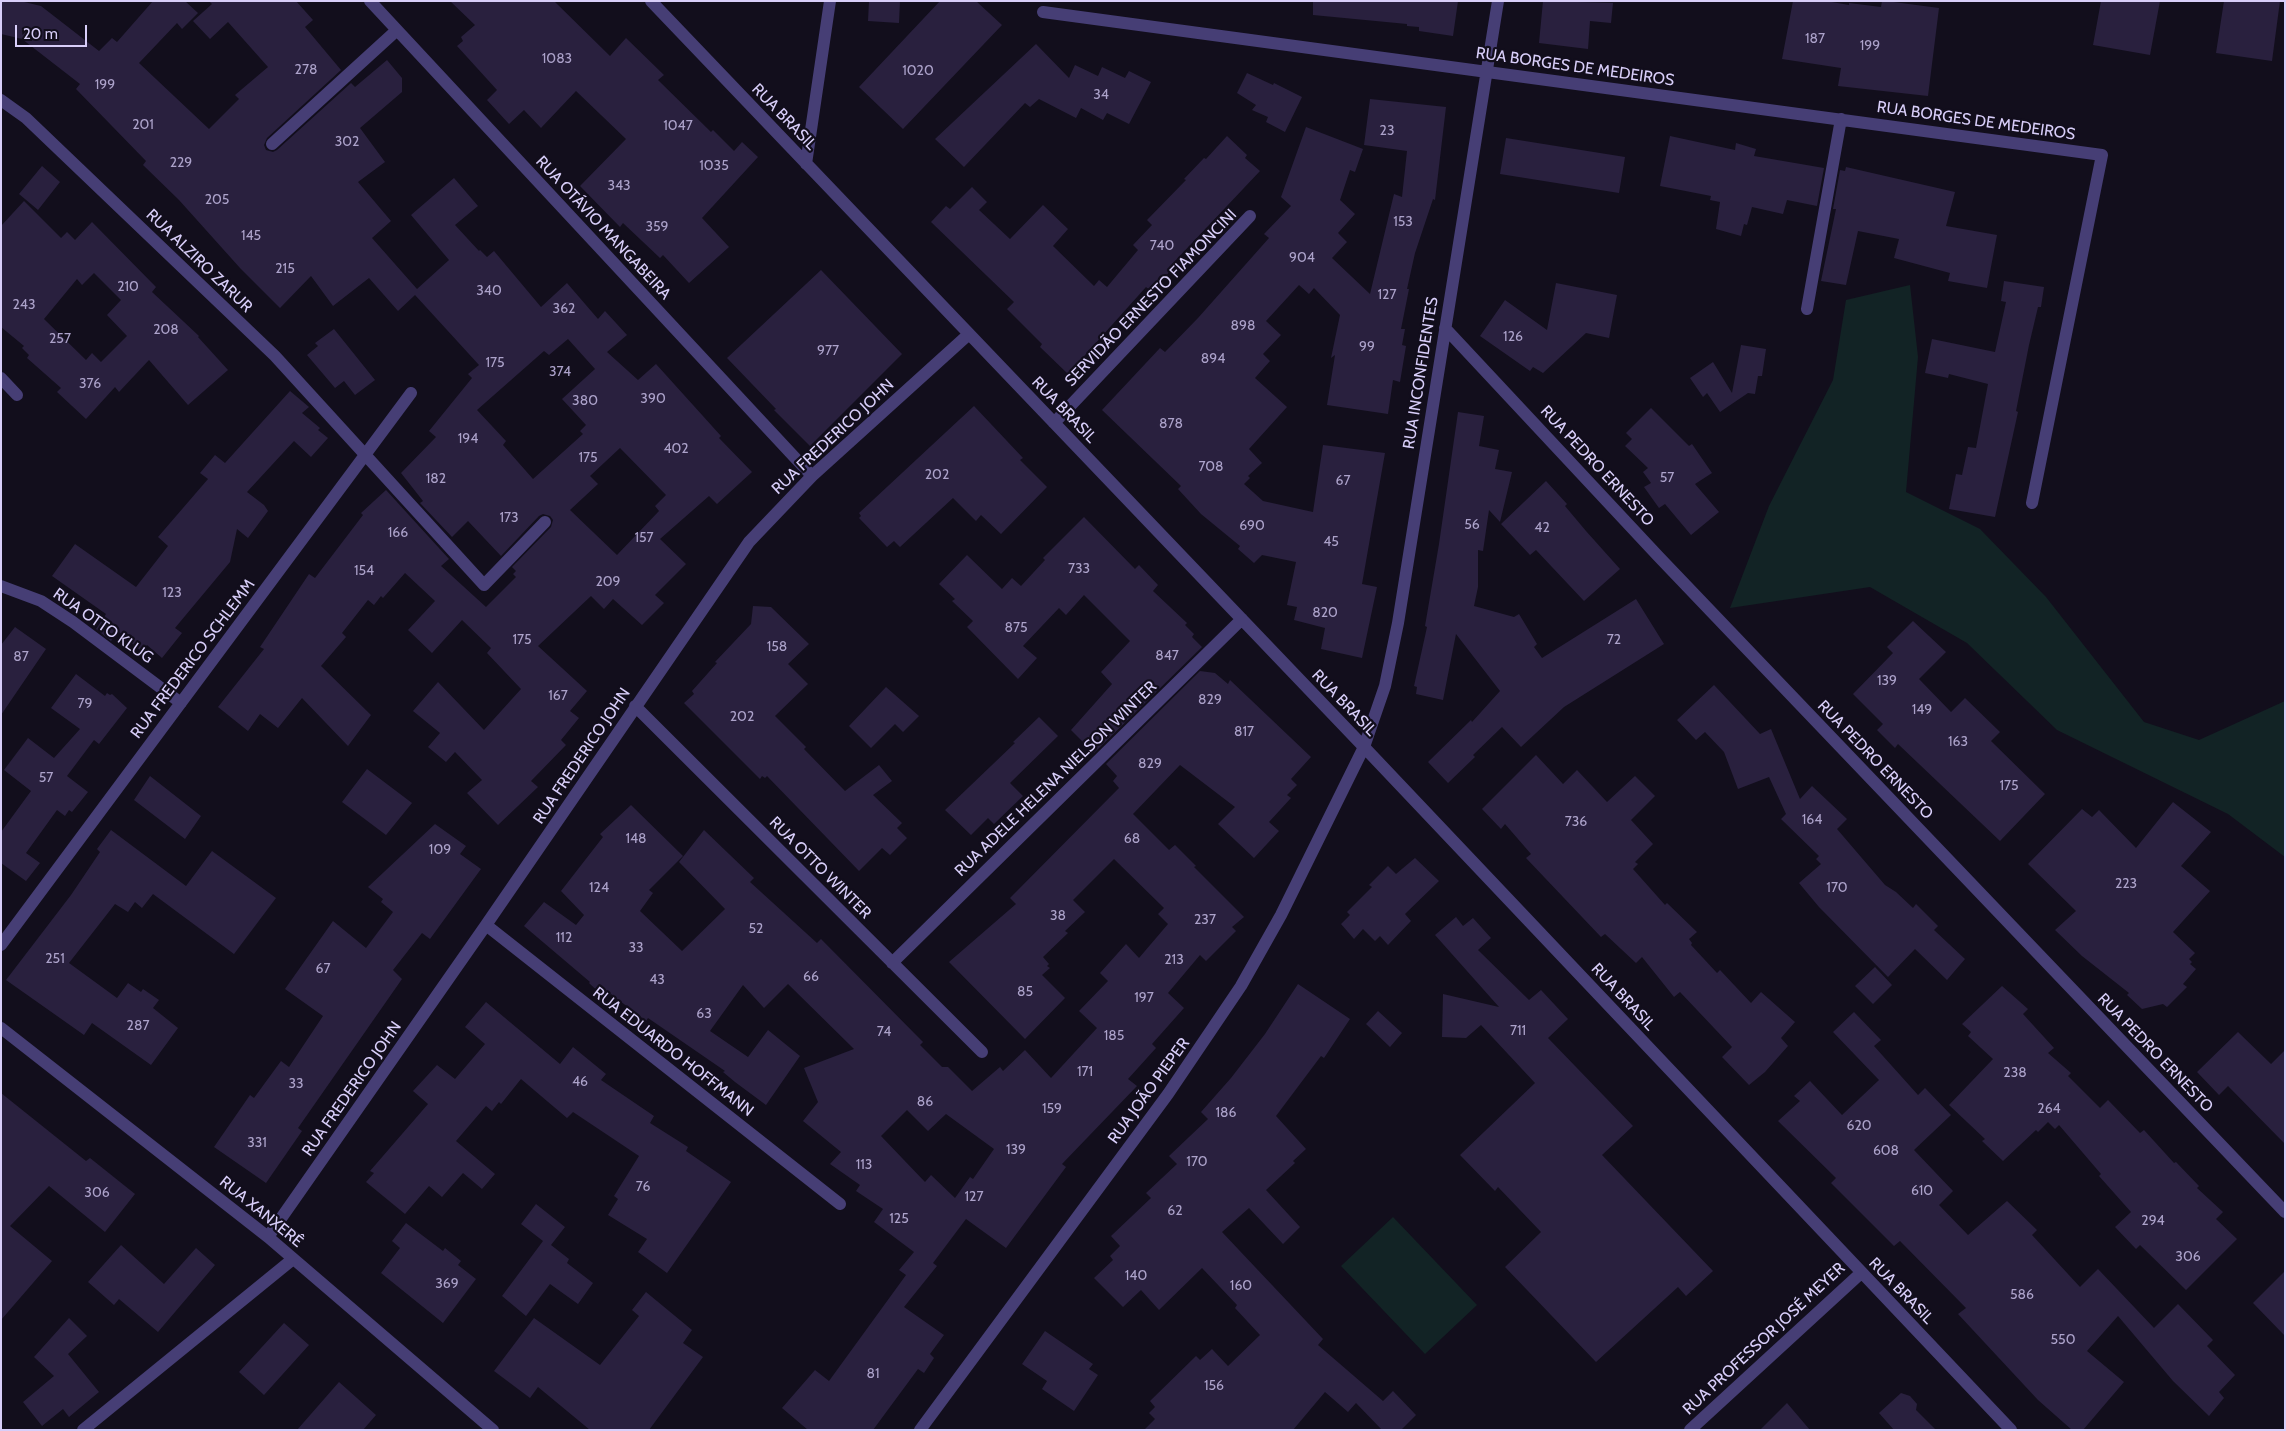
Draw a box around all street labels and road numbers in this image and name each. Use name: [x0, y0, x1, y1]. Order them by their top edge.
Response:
street label: RUA BORGES DE MEDEIROS: [1475, 44, 1675, 90]
street label: RUA BRASIL: [748, 80, 820, 154]
street label: RUA BORGES DE MEDEIROS: [1876, 98, 2076, 144]
street label: RUA OTÁVIO MANGABEIRA: [531, 152, 675, 304]
street label: RUA ALZIRO ZARUR: [142, 205, 256, 317]
street label: SERVIDÃO ERNESTO FIAMONCINI: [1061, 205, 1241, 391]
street label: RUA INCONFIDENTES: [1399, 295, 1443, 451]
street label: RUA BRASIL: [1028, 373, 1100, 447]
street label: RUA FREDERICO JOHN: [768, 375, 898, 499]
street label: RUA PEDRO ERNESTO: [1536, 402, 1658, 530]
street label: RUA FREDERICO SCHLEMM: [127, 576, 259, 742]
street label: RUA OTTO KLUG: [49, 584, 157, 668]
street label: RUA BRASIL: [1308, 666, 1380, 740]
street label: RUA ADELE HELENA NIELSON WINTER: [951, 677, 1161, 881]
street label: RUA FREDERICO JOHN: [529, 684, 635, 828]
street label: RUA PEDRO ERNESTO: [1813, 696, 1937, 824]
street label: RUA OTTO WINTER: [765, 813, 875, 923]
street label: RUA BRASIL: [1587, 959, 1659, 1035]
street label: RUA EDUARDO HOFFMANN: [589, 983, 757, 1121]
street label: RUA PEDRO ERNESTO: [2093, 989, 2217, 1117]
street label: RUA FREDERICO JOHN: [298, 1018, 406, 1160]
street label: RUA JOÃO PIEPER: [1104, 1034, 1194, 1148]
street label: RUA XANXERÊ: [215, 1172, 307, 1252]
street label: RUA BRASIL: [1865, 1254, 1937, 1328]
street label: RUA PROFESSOR JOSÉ MEYER: [1679, 1259, 1849, 1419]

